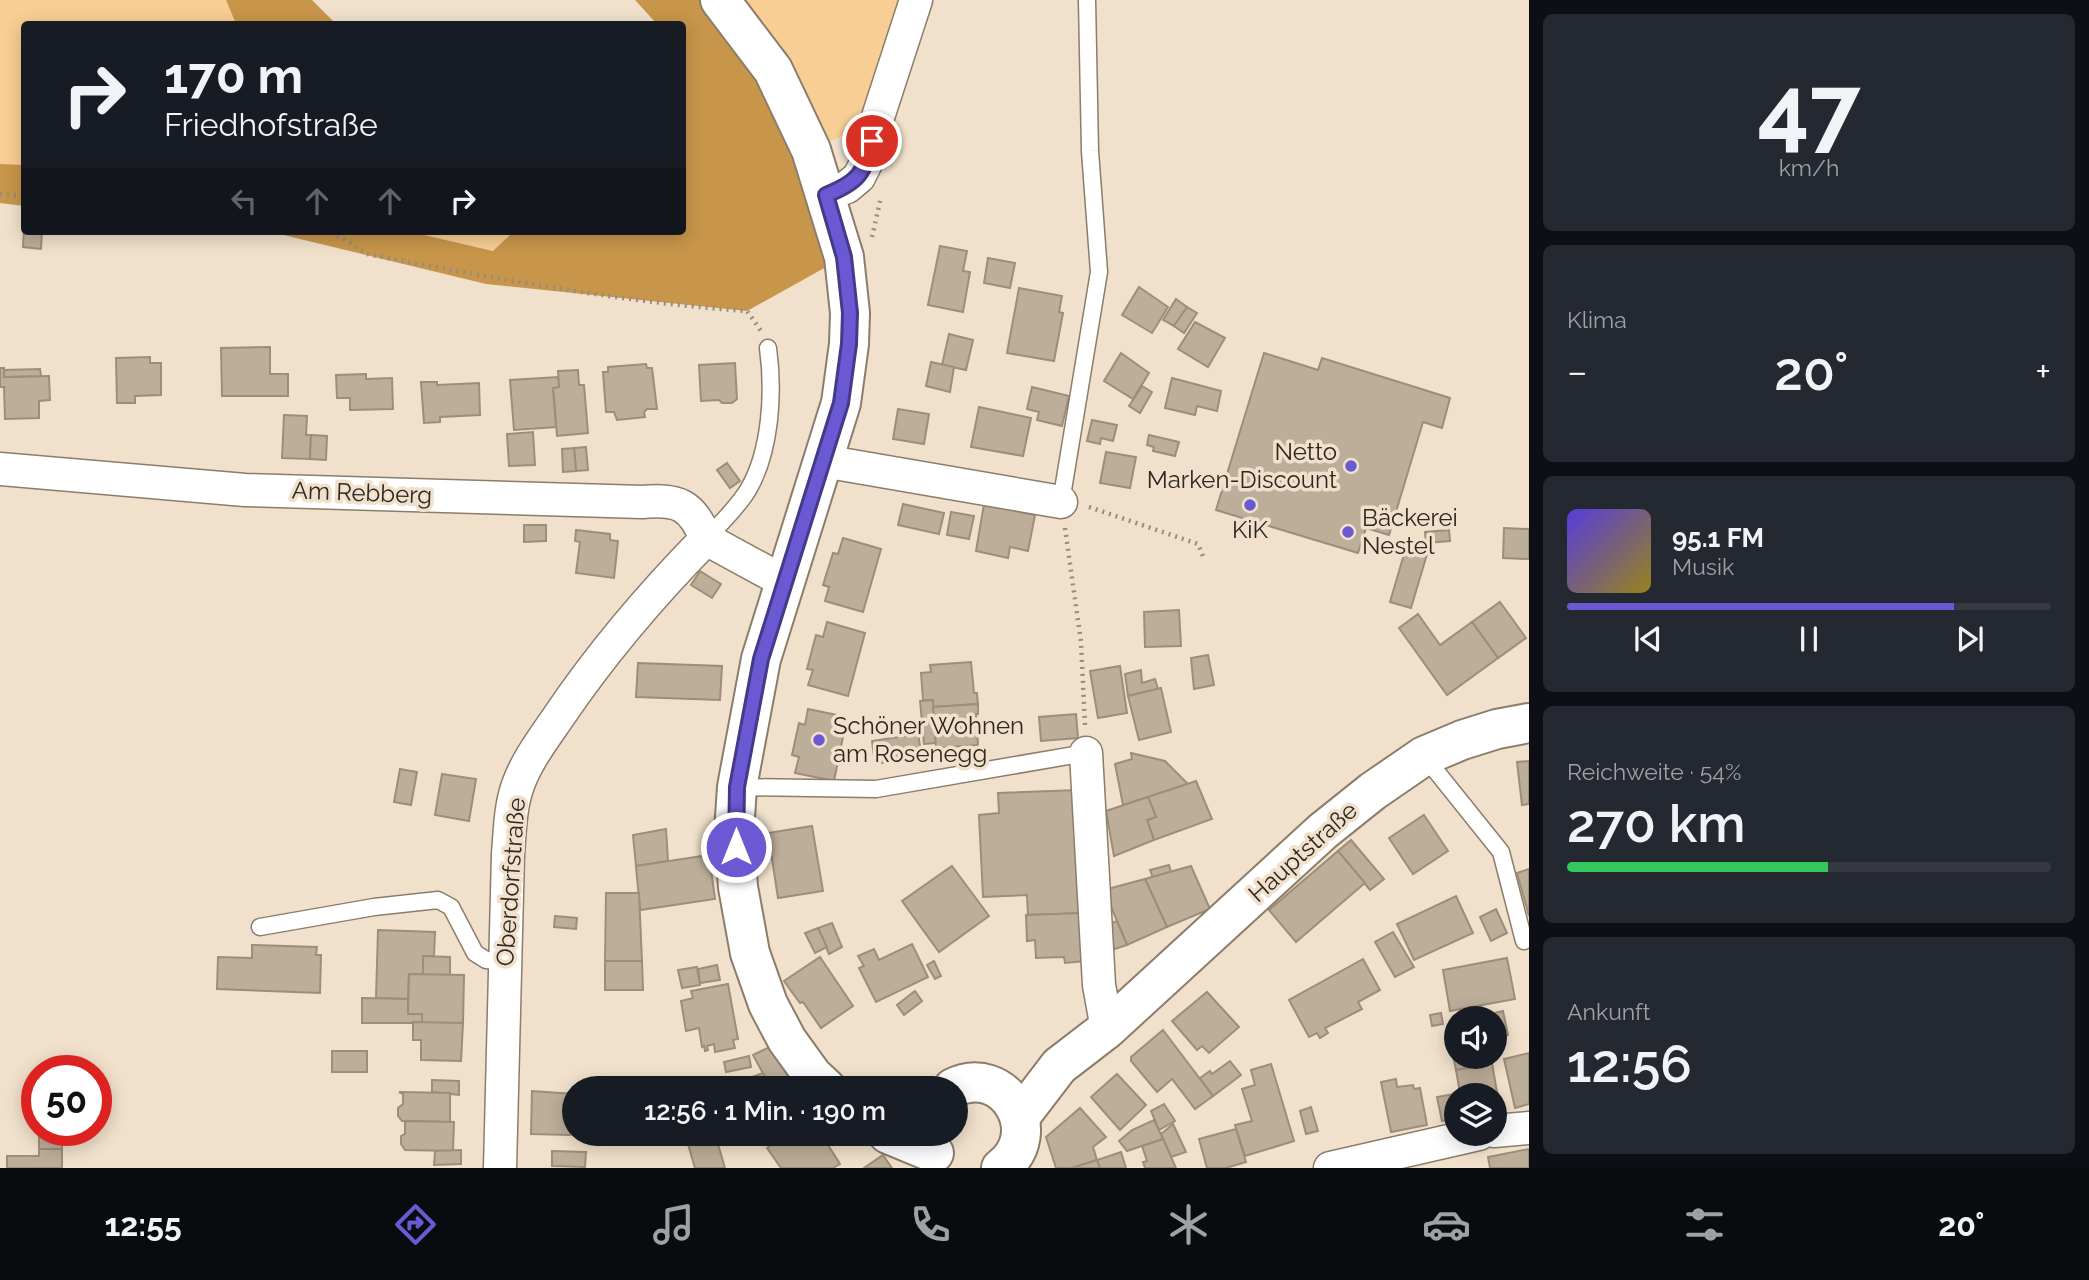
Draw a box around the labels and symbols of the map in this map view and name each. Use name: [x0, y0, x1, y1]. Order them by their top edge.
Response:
pin: [842, 111, 902, 171]
place label: Netto Marken-Discount: [1147, 437, 1337, 494]
marker: Netto Marken-Discount: [1343, 458, 1359, 474]
street label: Am Rebberg: [291, 476, 433, 509]
marker: KiK: [1242, 497, 1258, 513]
place label: Bäckerei Nestel: [1362, 503, 1458, 560]
place label: KiK: [1232, 515, 1269, 544]
marker: Bäckerei Nestel: [1340, 524, 1356, 540]
place label: Schöner Wohnen am Rosenegg: [833, 711, 1024, 768]
marker: Schöner Wohnen am Rosenegg: [811, 732, 827, 748]
street label: Hauptstraße: [1242, 795, 1363, 908]
street label: Oberdorfstraße: [490, 797, 531, 967]
position arrow: [699, 810, 773, 884]
speed limit sign: 50: [21, 1055, 112, 1146]

